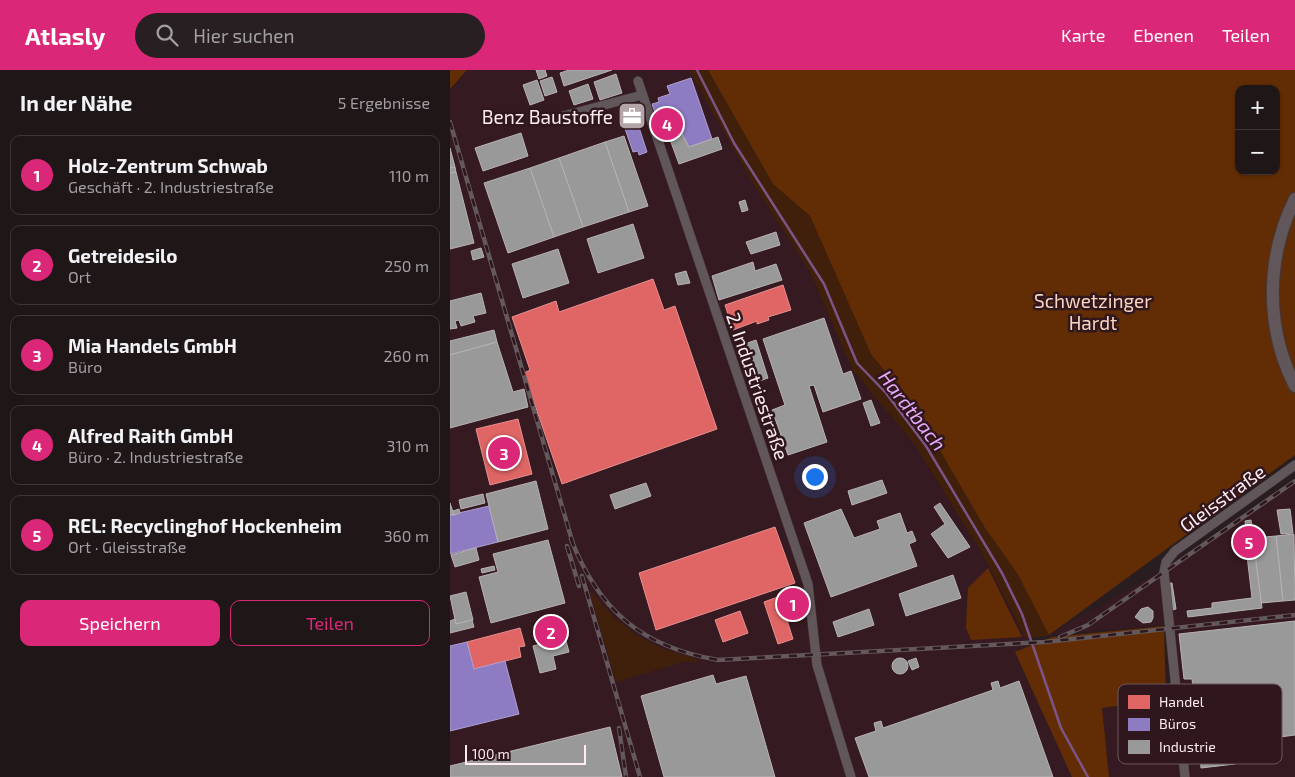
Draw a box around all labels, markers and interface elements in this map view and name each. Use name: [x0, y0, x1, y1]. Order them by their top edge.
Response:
search box: [135, 13, 485, 58]
text: Atlasly: [25, 21, 105, 50]
icon: search: [153, 21, 181, 49]
text: Hier suchen: [193, 24, 294, 47]
text: Karte: [1061, 24, 1105, 46]
text: Ebenen: [1133, 24, 1194, 46]
text: Teilen: [1222, 24, 1270, 46]
map controls: [1235, 85, 1280, 175]
button: +: [1235, 85, 1280, 130]
text: In der Nähe: [20, 90, 132, 115]
text: 5 Ergebnisse: [338, 93, 430, 112]
office icon: Benz Baustoffe: [617, 101, 647, 131]
place label: Benz Baustoffe: [482, 105, 613, 128]
pin: 4: [651, 105, 683, 143]
button: −: [1235, 130, 1280, 175]
text: Holz-Zentrum Schwab: [68, 154, 268, 177]
text: 1: [34, 166, 40, 185]
text: 110 m: [389, 166, 429, 185]
text: Geschäft · 2. Industriestraße: [68, 177, 274, 196]
text: Getreidesilo: [68, 244, 178, 267]
text: 2: [32, 256, 42, 275]
text: 250 m: [384, 256, 429, 275]
text: Ort: [68, 267, 91, 286]
park label: Schwetzinger Hardt: [1034, 289, 1152, 334]
street label: 2. Industriestraße: [722, 309, 794, 463]
text: Mia Handels GmbH: [68, 334, 237, 357]
text: 3: [32, 346, 42, 365]
text: 260 m: [384, 346, 429, 365]
text: Büro: [68, 357, 102, 376]
water label: Hardtbach: [874, 365, 952, 455]
text: Alfred Raith GmbH: [68, 424, 233, 447]
pin: 3: [488, 434, 520, 472]
text: 4: [32, 436, 42, 455]
text: 310 m: [387, 436, 429, 455]
text: Büro · 2. Industriestraße: [68, 447, 243, 466]
street label: Gleisstraße: [1175, 459, 1269, 537]
your location: [802, 464, 828, 490]
text: REL: Recyclinghof Hockenheim: [68, 514, 342, 537]
pin: 5: [1233, 523, 1265, 561]
text: 5: [33, 526, 41, 545]
text: 360 m: [384, 526, 429, 545]
text: Ort · Gleisstraße: [68, 537, 186, 556]
pin: 1: [777, 585, 809, 623]
button: Speichern: [20, 600, 220, 646]
button: Teilen: [230, 600, 430, 646]
pin: 2: [535, 613, 567, 651]
legend: [1118, 684, 1282, 764]
text: Handel: [1159, 693, 1205, 710]
text: Büros: [1159, 715, 1196, 732]
text: Industrie: [1159, 738, 1216, 755]
scale bar: [465, 742, 586, 765]
text: 100 m: [472, 745, 510, 762]

